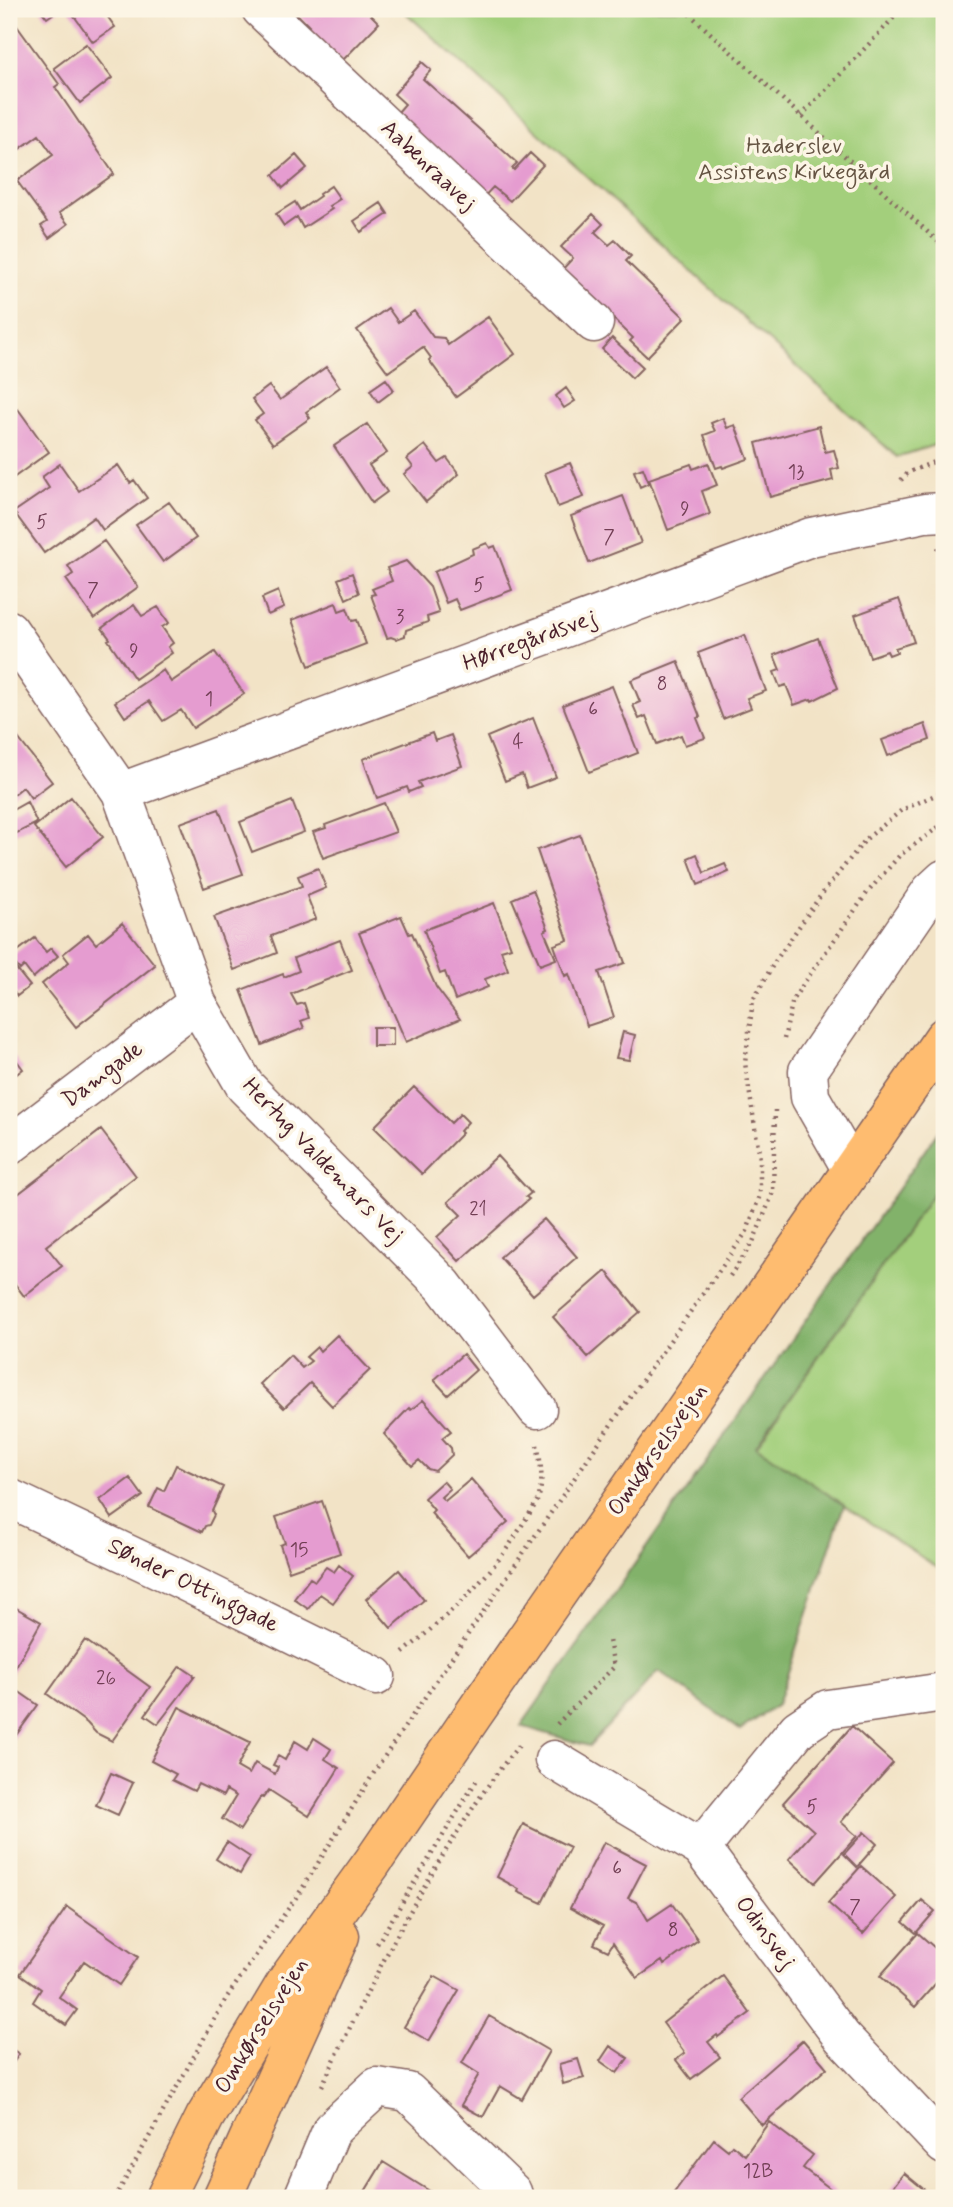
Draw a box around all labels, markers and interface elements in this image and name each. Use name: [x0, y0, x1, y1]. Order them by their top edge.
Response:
street label: Aabenraavej: [374, 114, 482, 218]
park label: Haderslev Assistens Kirkegård: [698, 132, 890, 190]
house number: 13: [788, 460, 804, 485]
house number: 9: [680, 497, 690, 522]
house number: 5: [36, 510, 48, 535]
house number: 7: [603, 525, 615, 550]
house number: 5: [473, 573, 485, 598]
house number: 7: [87, 578, 99, 603]
street label: Hørregårdsvej: [459, 603, 602, 681]
house number: 3: [396, 605, 405, 630]
house number: 9: [129, 639, 139, 664]
house number: 8: [657, 672, 667, 697]
house number: 1: [205, 687, 213, 712]
house number: 6: [588, 697, 598, 722]
house number: 4: [512, 730, 524, 755]
street label: Damgade: [56, 1035, 151, 1117]
street label: Hertug Valdemars Vej: [235, 1072, 409, 1250]
house number: 21: [469, 1197, 487, 1222]
street label: Omkørselsvejen: [601, 1378, 715, 1522]
street label: Sønder Ottinggade: [102, 1532, 284, 1642]
house number: 15: [290, 1538, 308, 1563]
house number: 26: [96, 1666, 116, 1691]
house number: 5: [806, 1795, 818, 1820]
house number: 6: [612, 1856, 622, 1881]
street label: Odinsvej: [728, 1891, 802, 1975]
house number: 7: [849, 1895, 861, 1920]
house number: 8: [668, 1918, 678, 1943]
street label: Omkørselsvejen: [208, 1952, 316, 2100]
house number: 12B: [743, 2159, 773, 2184]

